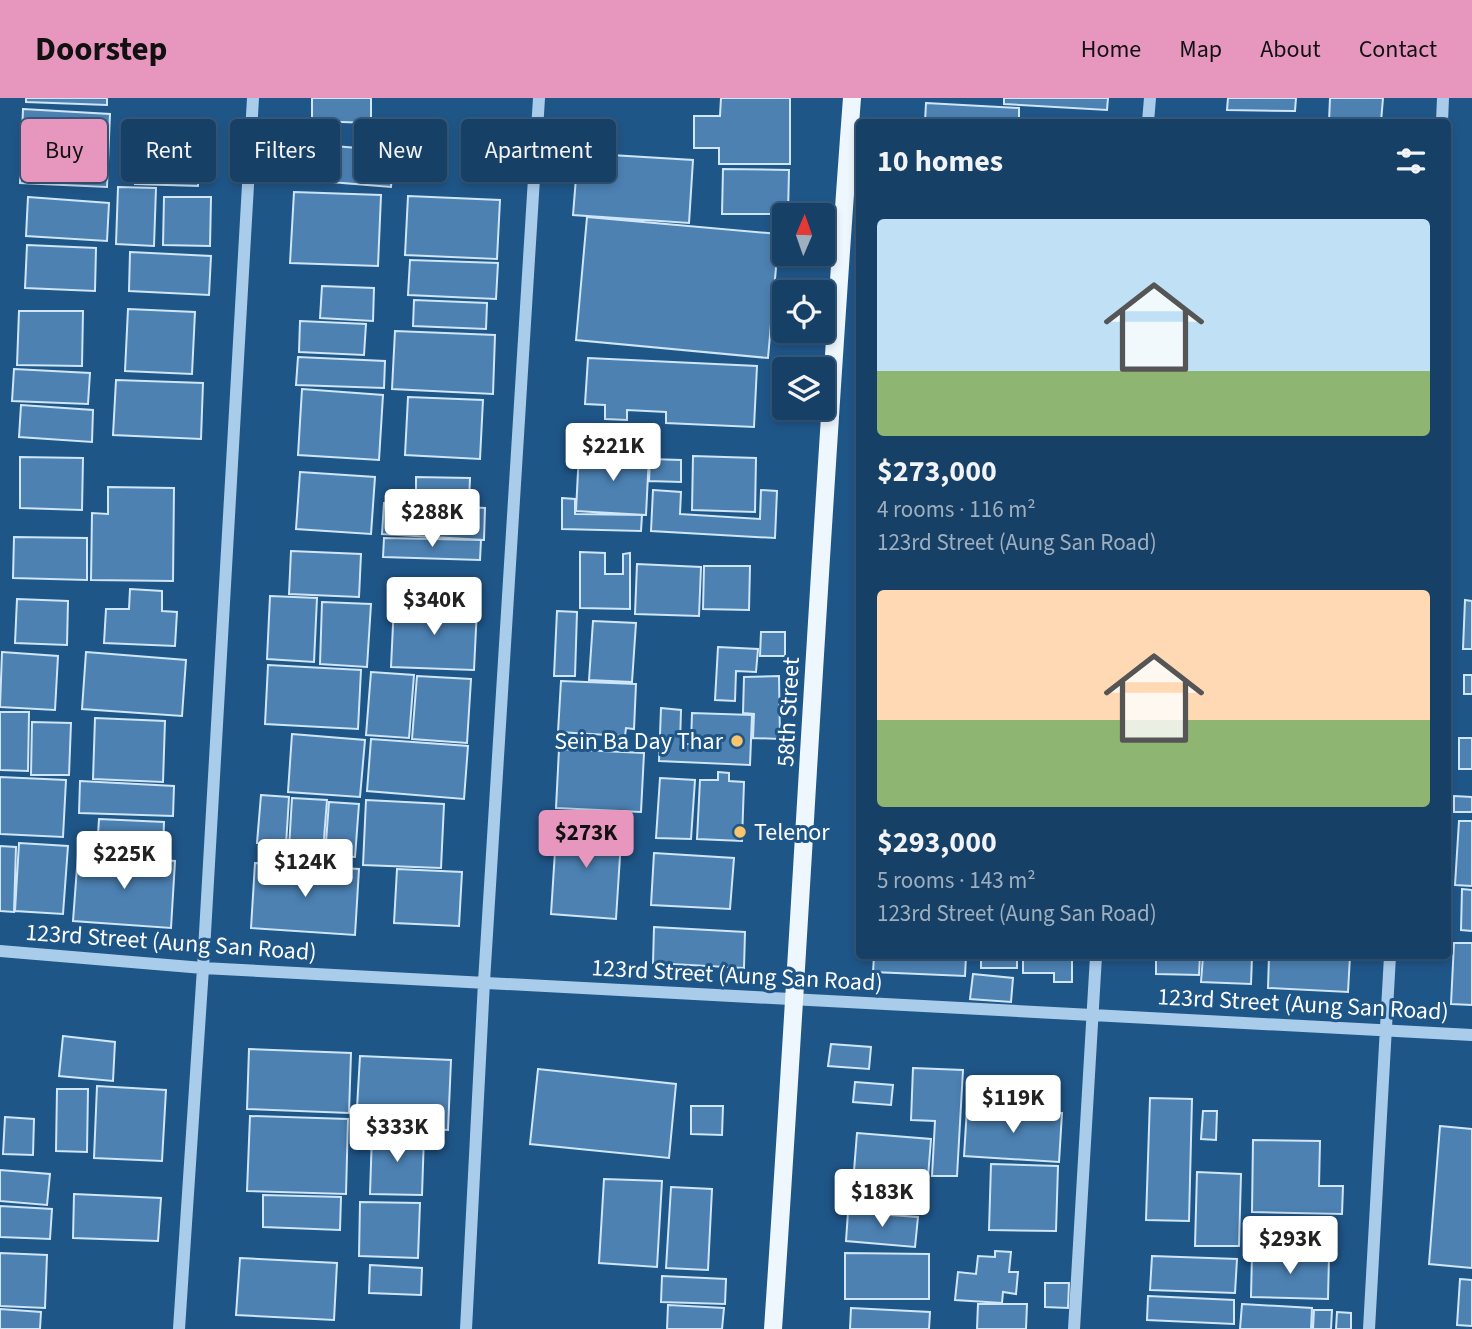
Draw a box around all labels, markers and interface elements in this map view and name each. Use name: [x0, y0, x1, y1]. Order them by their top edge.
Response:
text: Doorstep: [35, 26, 167, 73]
text: Home: [1081, 32, 1141, 67]
text: Map: [1179, 32, 1222, 67]
text: About: [1260, 32, 1321, 67]
text: Contact: [1359, 32, 1437, 67]
chip: Buy: [21, 119, 107, 182]
chip: Rent: [121, 119, 216, 182]
chip: Filters: [230, 119, 340, 182]
chip: New: [354, 119, 447, 182]
chip: Apartment: [461, 119, 616, 182]
text: 10 homes: [877, 140, 1003, 183]
icon: filters: [1392, 142, 1430, 180]
north arrow: [772, 203, 835, 266]
map controls: [772, 203, 835, 420]
icon: home: [1091, 264, 1217, 390]
button: locate: [772, 280, 835, 343]
button: layers: [772, 357, 835, 420]
pin: $221K: [564, 424, 662, 483]
text: $221K: [582, 429, 644, 462]
text: $273,000: [877, 450, 997, 493]
pin: $288K: [383, 490, 481, 549]
text: 4 rooms · 116 m²: [877, 493, 1036, 526]
text: $288K: [401, 495, 463, 528]
text: 123rd Street (Aung San Road): [877, 526, 1157, 559]
pin: $340K: [385, 578, 483, 637]
text: $340K: [403, 583, 465, 616]
icon: home: [1091, 635, 1217, 761]
street label: 58th Street: [768, 656, 809, 768]
place label: Sein Ba Day Thar: [554, 724, 724, 759]
marker: Sein Ba Day Thar: [729, 733, 745, 749]
pin: $273K: [537, 810, 635, 870]
place label: Telenor: [754, 815, 830, 850]
text: $273K: [555, 816, 617, 849]
text: $293,000: [877, 821, 997, 864]
marker: Telenor: [732, 824, 748, 840]
pin: $225K: [75, 832, 173, 891]
text: $225K: [93, 837, 155, 870]
pin: $124K: [256, 840, 354, 899]
text: $124K: [274, 845, 336, 878]
text: 5 rooms · 143 m²: [877, 864, 1036, 897]
text: 123rd Street (Aung San Road): [877, 897, 1157, 930]
street label: 123rd Street (Aung San Road): [24, 915, 318, 970]
street label: 123rd Street (Aung San Road): [590, 950, 884, 1001]
street label: 123rd Street (Aung San Road): [1156, 979, 1450, 1030]
pin: $119K: [964, 1076, 1062, 1135]
text: $119K: [982, 1081, 1044, 1114]
pin: $333K: [348, 1104, 446, 1164]
text: $333K: [366, 1110, 428, 1143]
pin: $183K: [833, 1170, 931, 1229]
text: $183K: [851, 1175, 913, 1208]
pin: $293K: [1241, 1216, 1339, 1276]
text: $293K: [1259, 1222, 1321, 1255]

